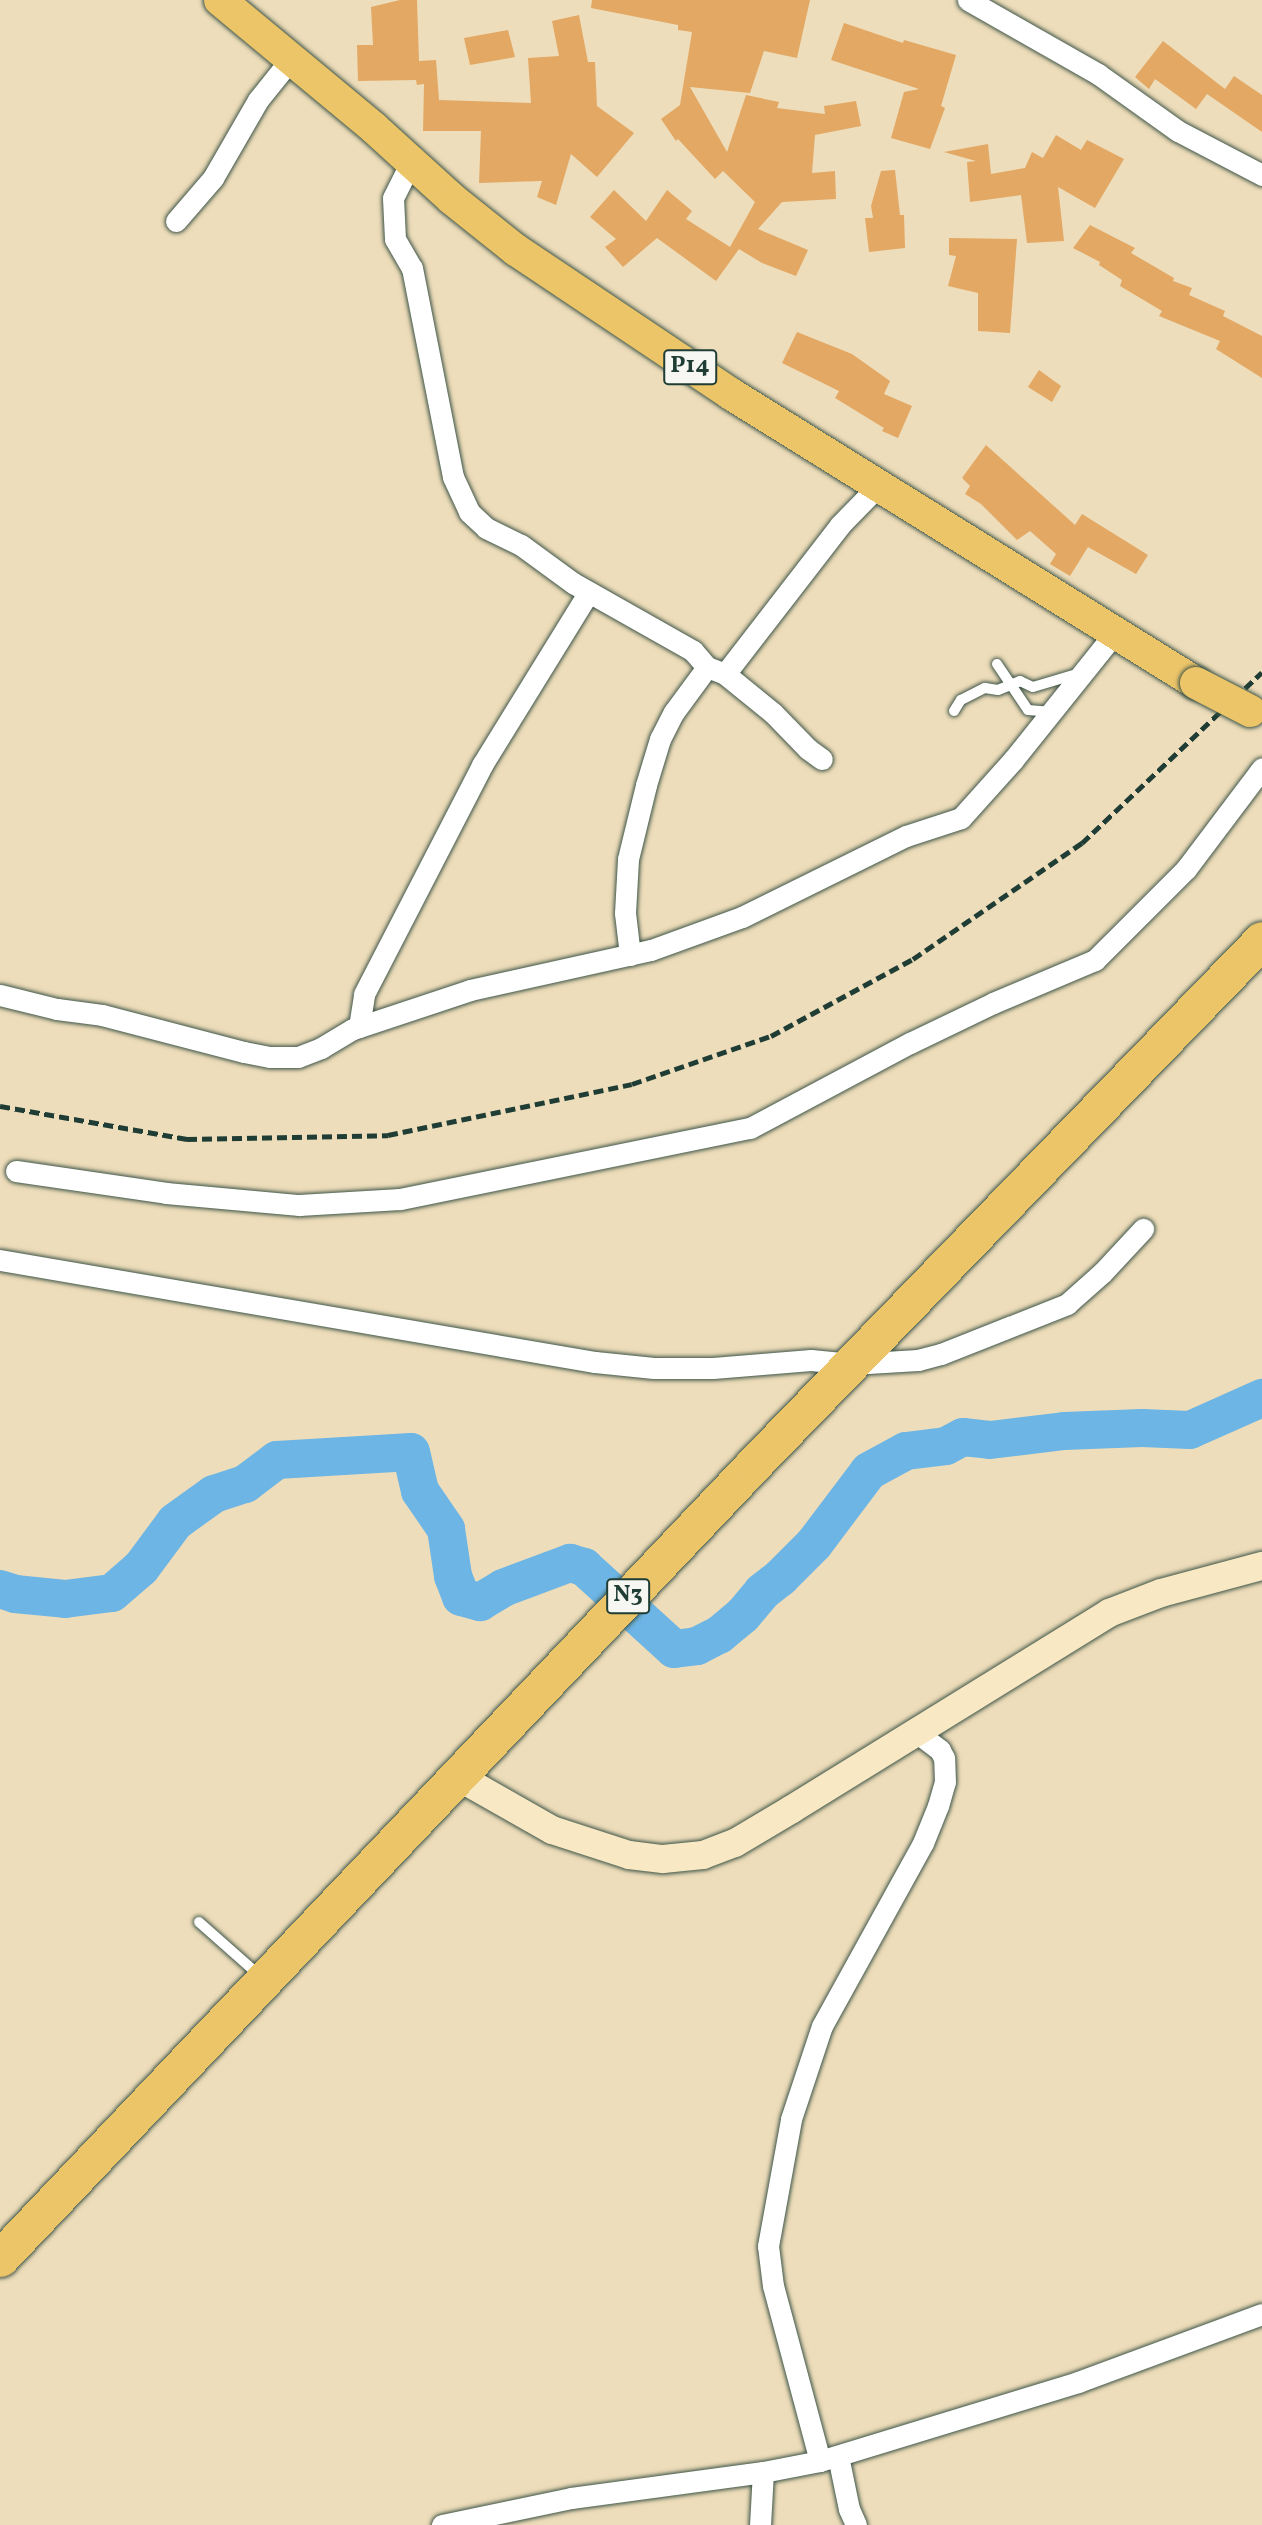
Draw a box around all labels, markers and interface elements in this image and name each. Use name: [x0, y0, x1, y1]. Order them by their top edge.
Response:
road number: P14: [662, 346, 718, 388]
road number: N3: [605, 1576, 651, 1616]

